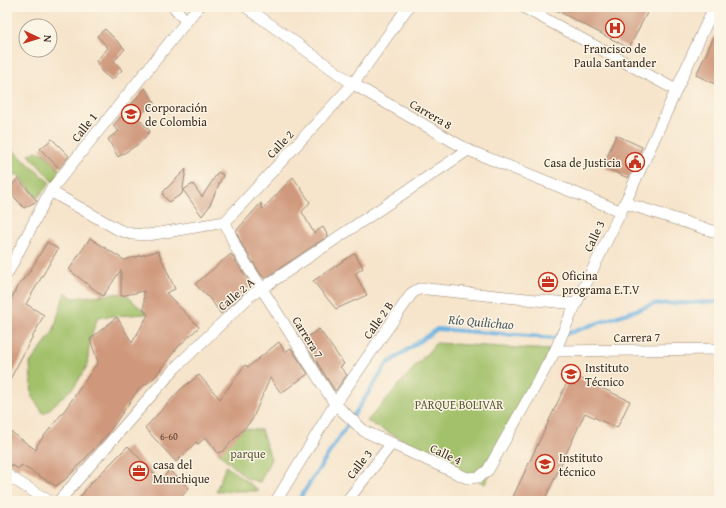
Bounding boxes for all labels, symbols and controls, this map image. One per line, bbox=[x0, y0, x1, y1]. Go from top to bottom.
hospital icon: Francisco de Paula Santander bbox=[604, 17, 626, 39]
north arrow bbox=[18, 18, 58, 58]
text: N bbox=[40, 34, 56, 44]
place label: Francisco de Paula Santander bbox=[574, 40, 656, 71]
street label: Carrera 8 bbox=[407, 95, 456, 133]
place label: Corporación de Colombia bbox=[145, 99, 208, 130]
school or university icon: Corporación de Colombia bbox=[120, 103, 142, 125]
street label: Calle 1 bbox=[67, 109, 101, 145]
street label: Calle 2 bbox=[263, 126, 298, 162]
public building icon: Casa de Justicia bbox=[624, 151, 646, 173]
place label: Casa de Justicia bbox=[544, 154, 621, 171]
street label: Calle 3 bbox=[579, 217, 609, 255]
place label: Oficina programa E.T.V bbox=[562, 267, 640, 298]
office icon: Oficina programa E.T.V bbox=[537, 271, 559, 293]
street label: Calle 2 A bbox=[214, 273, 258, 314]
street label: Calle 2 B bbox=[359, 298, 397, 342]
water label: Río Quilichao bbox=[447, 310, 515, 334]
street label: Carrera 7 bbox=[288, 313, 328, 361]
street label: Carrera 7 bbox=[614, 328, 661, 346]
place label: Instituto Técnico bbox=[585, 359, 629, 390]
school or university icon: Instituto Técnico bbox=[560, 363, 582, 385]
park label: PARQUE BOLIVAR bbox=[415, 396, 503, 413]
house number: 6-60 bbox=[160, 429, 178, 444]
street label: Calle 4 bbox=[427, 439, 465, 469]
park label: parque bbox=[230, 445, 266, 462]
street label: Calle 3 bbox=[342, 446, 376, 482]
place label: Instituto técnico bbox=[559, 449, 603, 480]
school or university icon: Instituto técnico bbox=[534, 453, 556, 475]
place label: casa del Munchique bbox=[153, 456, 210, 487]
office icon: casa del Munchique bbox=[128, 460, 150, 482]

